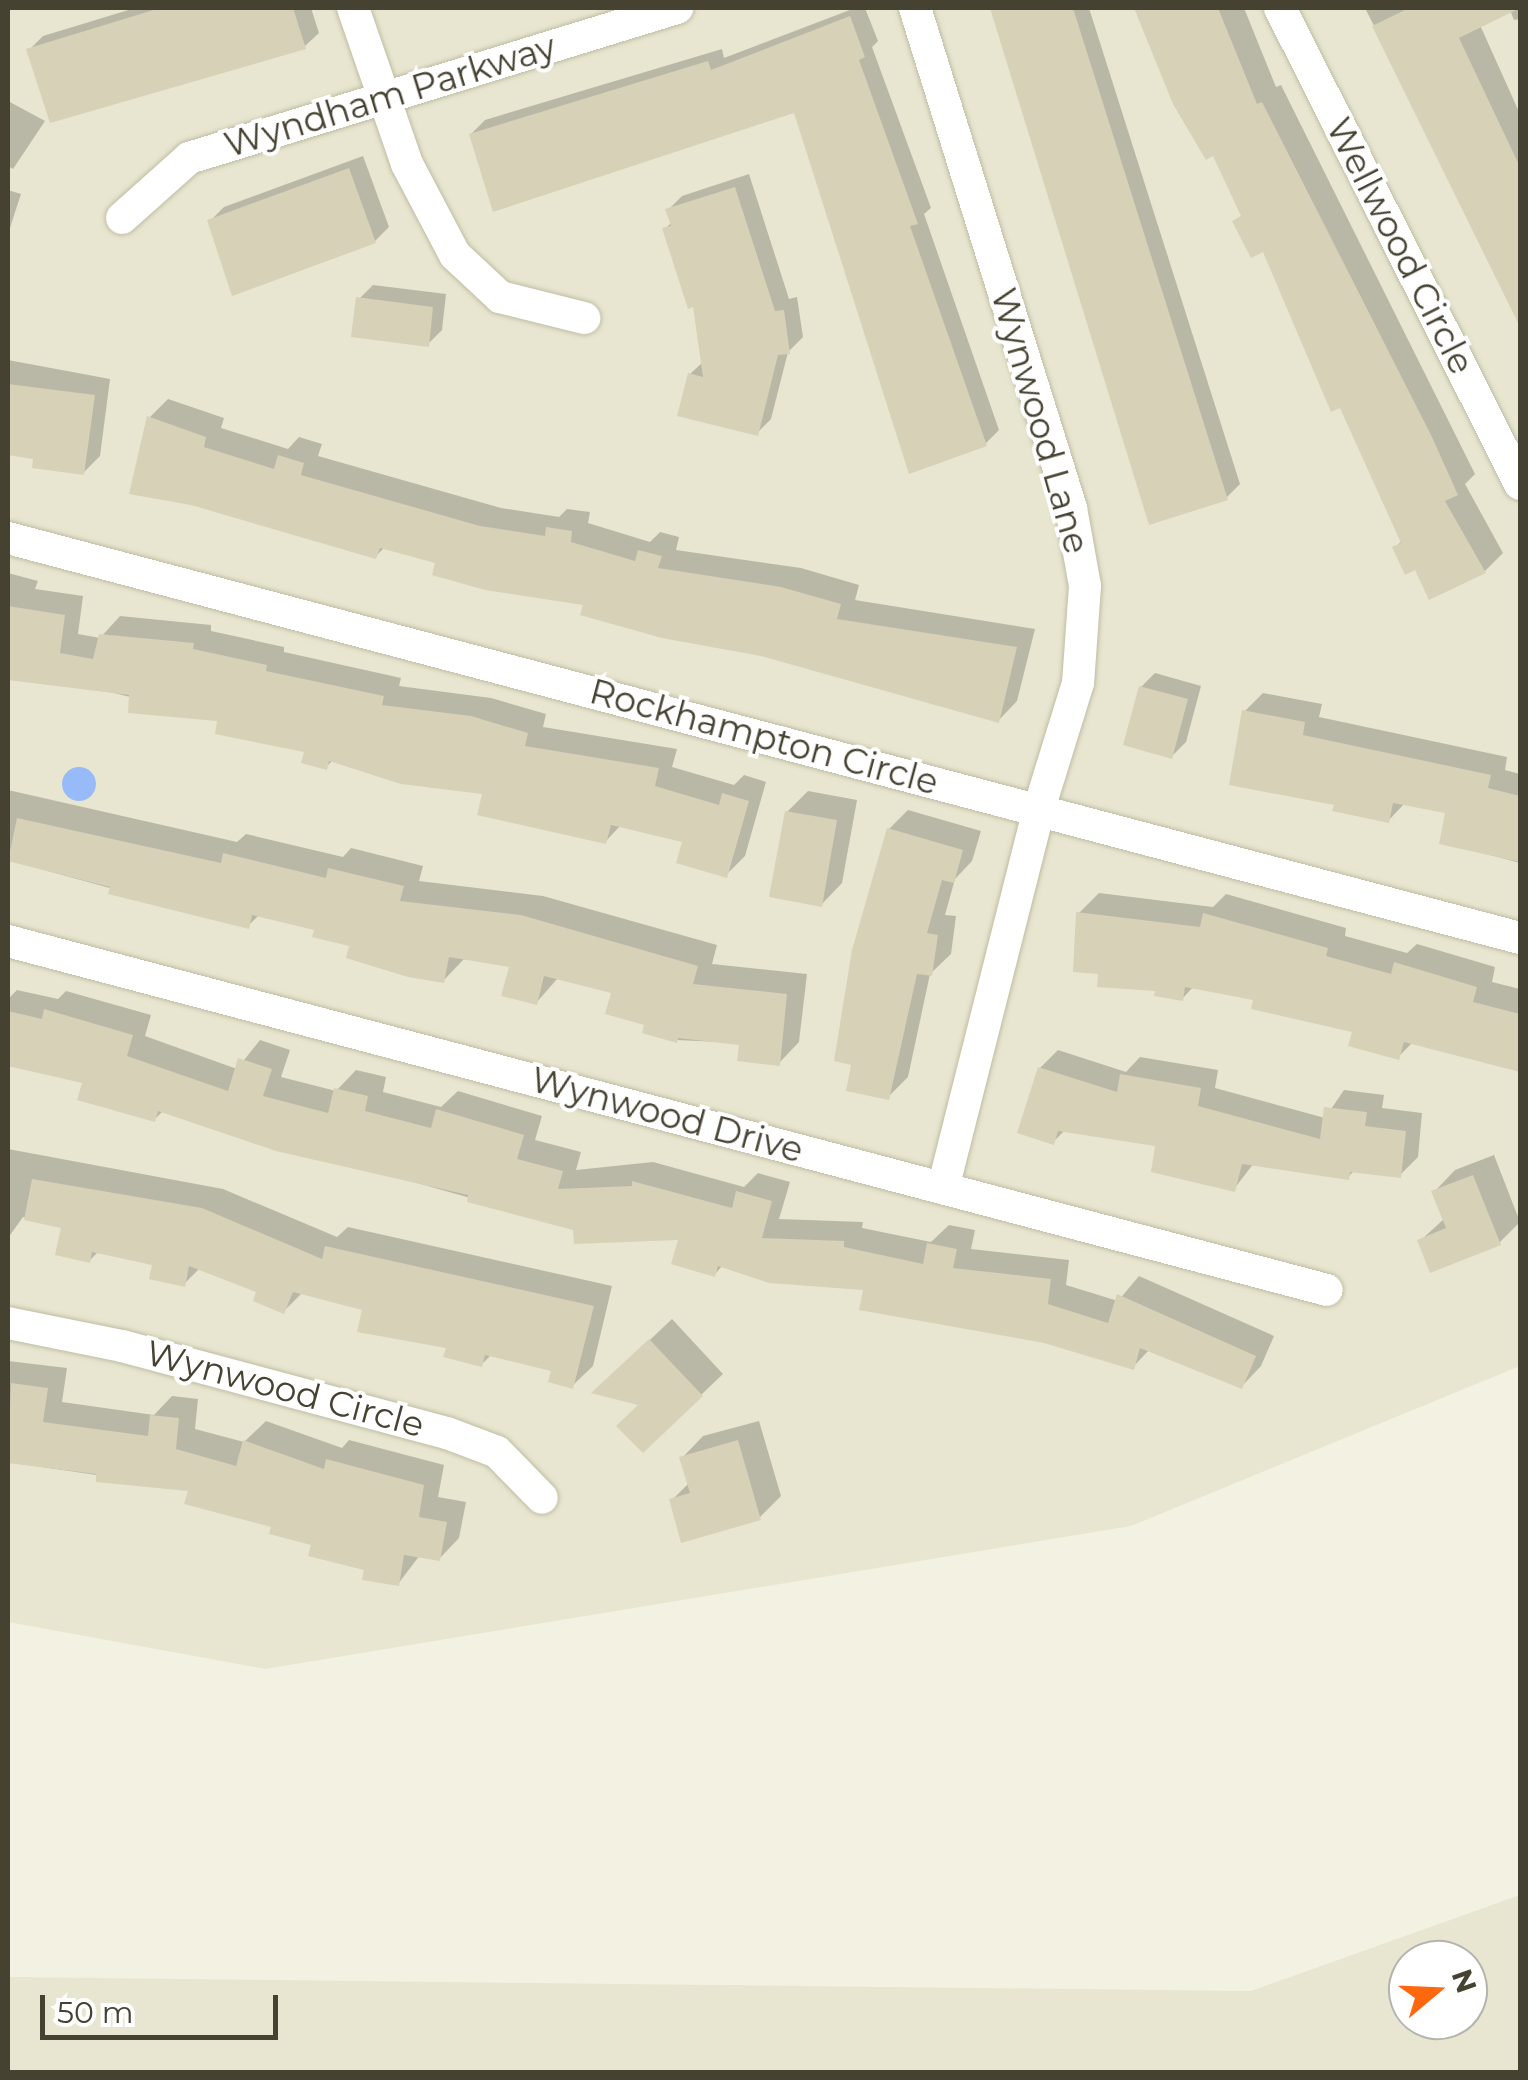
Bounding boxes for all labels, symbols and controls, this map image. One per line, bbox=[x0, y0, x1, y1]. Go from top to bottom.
street label: Wyndham Parkway bbox=[219, 26, 561, 166]
street label: Wellwood Circle bbox=[1317, 111, 1483, 381]
street label: Wynwood Lane bbox=[982, 283, 1098, 559]
street label: Rockhampton Circle bbox=[585, 670, 943, 804]
street label: Wynwood Drive bbox=[526, 1058, 808, 1172]
street label: Wynwood Circle bbox=[141, 1332, 429, 1446]
north arrow bbox=[1388, 1940, 1488, 2040]
text: N bbox=[1445, 1965, 1484, 1997]
scale bar bbox=[45, 1975, 282, 2037]
text: 50 m bbox=[57, 1994, 134, 2031]

